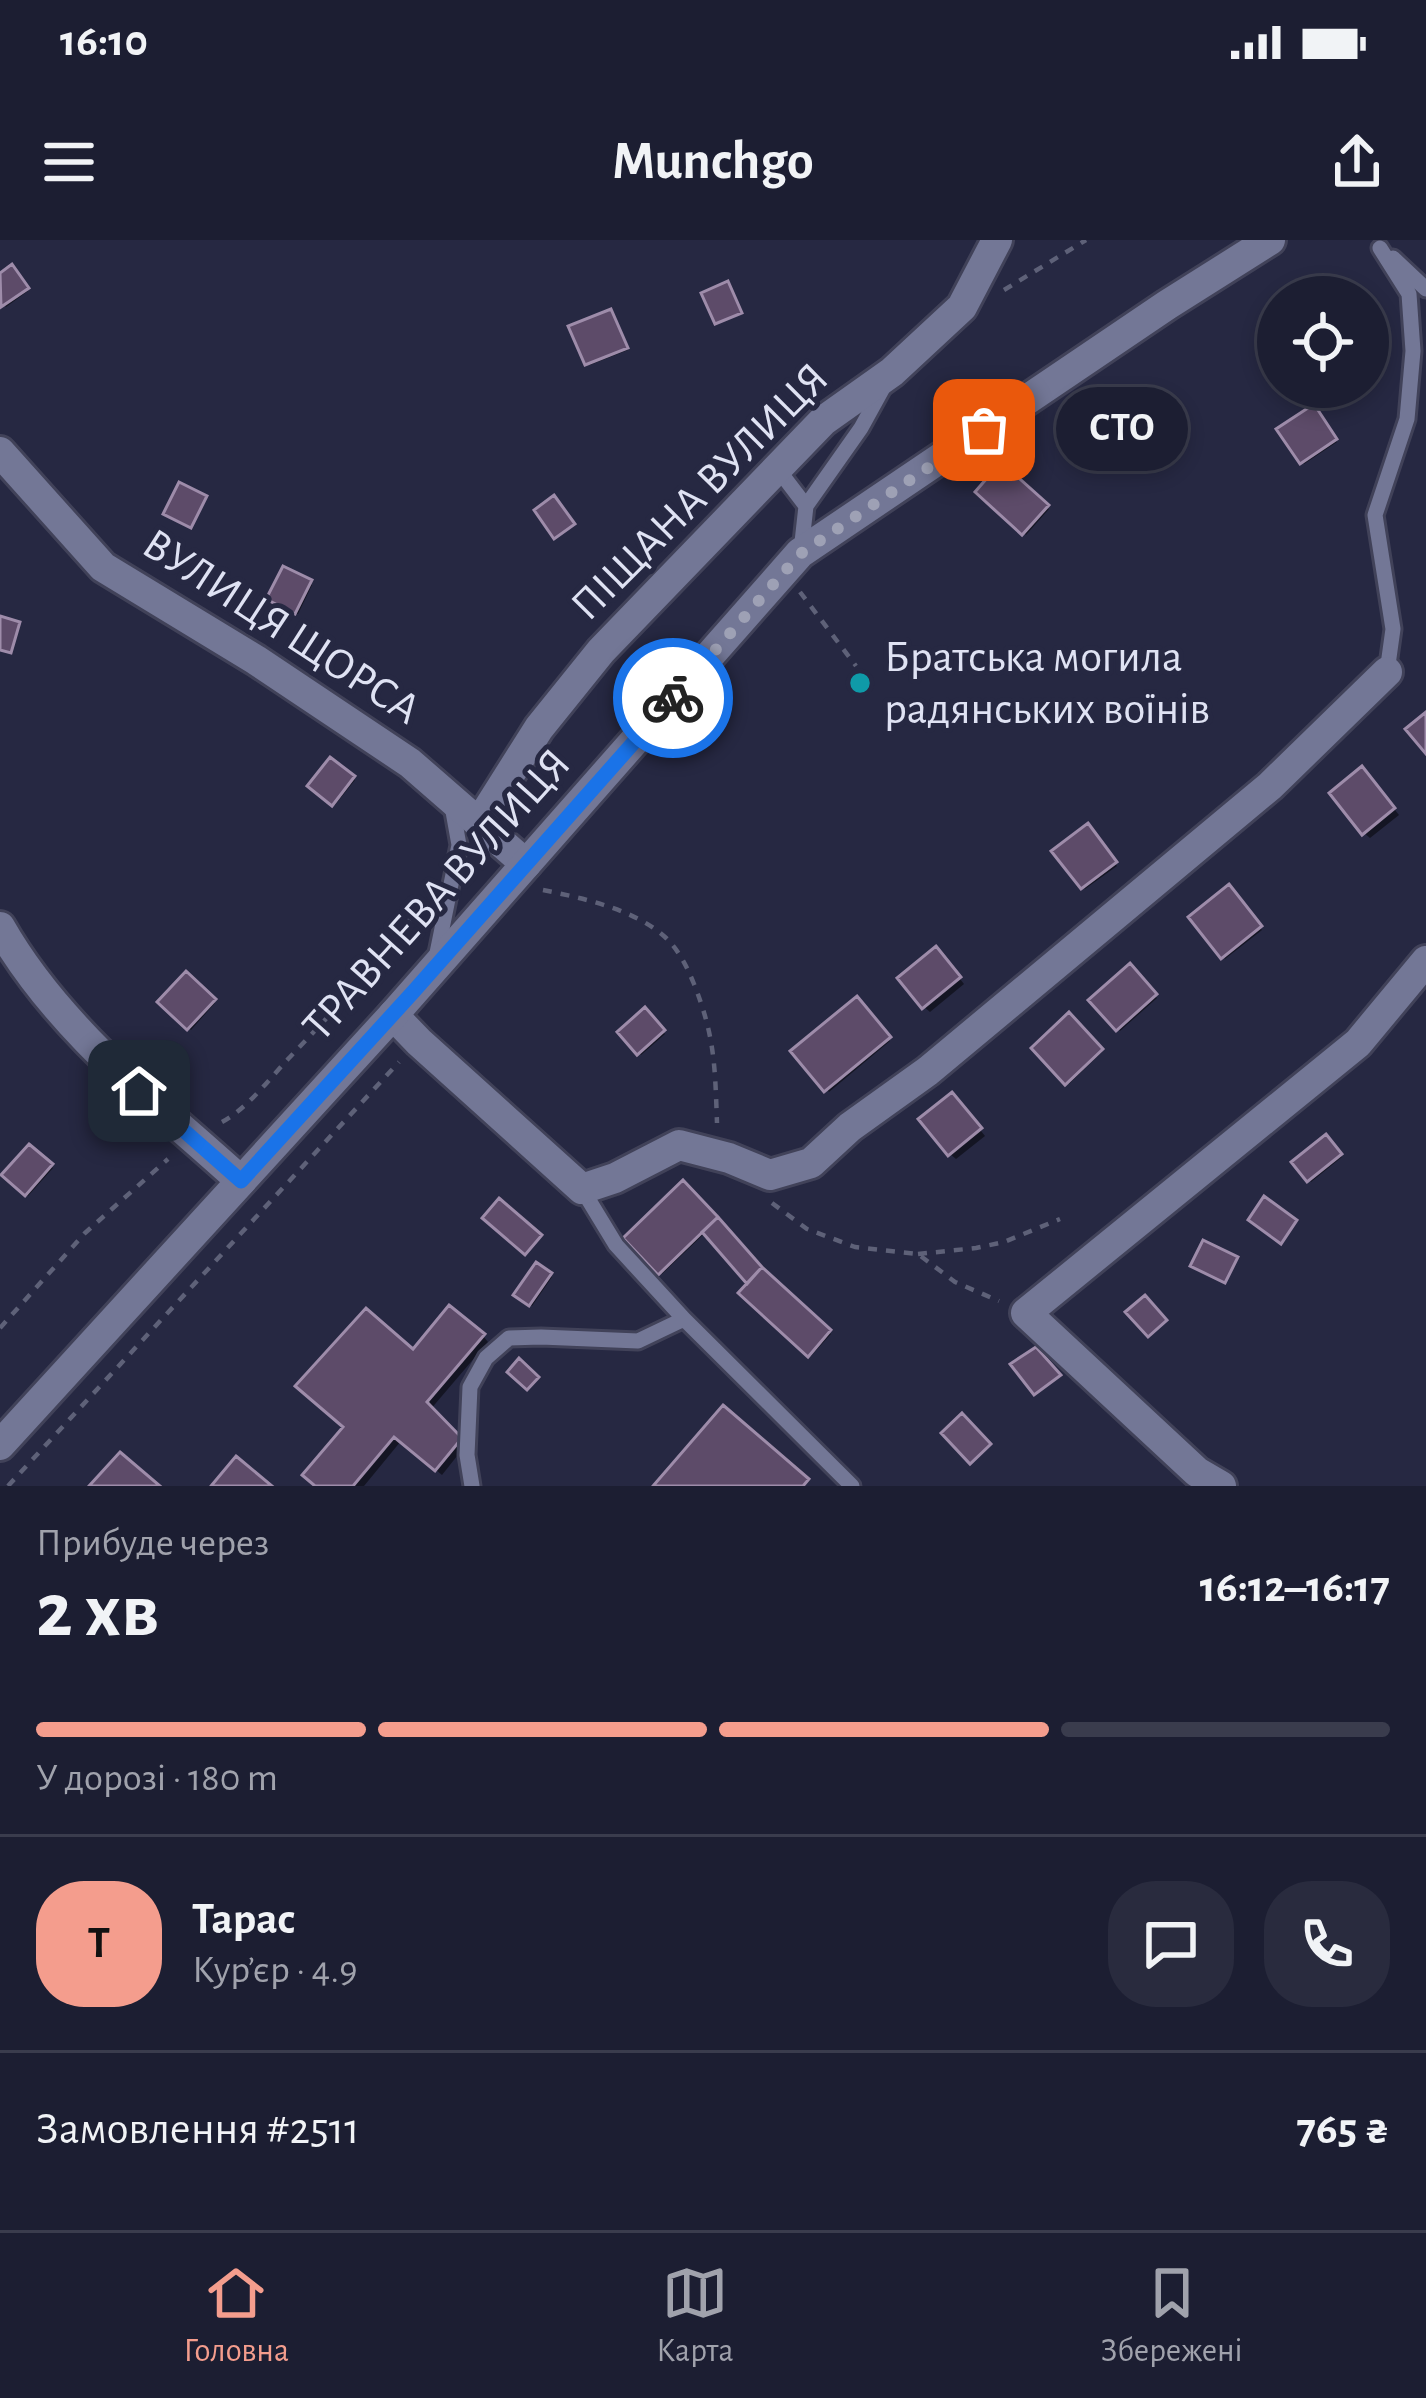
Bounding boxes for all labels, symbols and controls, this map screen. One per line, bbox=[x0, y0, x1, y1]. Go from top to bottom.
text: 16:10 bbox=[60, 19, 148, 64]
icon: menu bbox=[36, 129, 102, 195]
icon: share bbox=[1324, 129, 1390, 195]
text: Munchgo bbox=[612, 135, 814, 189]
map controls bbox=[1257, 276, 1389, 408]
button: locate bbox=[1257, 276, 1389, 408]
street label: ПІЩАНА ВУЛИЦЯ bbox=[563, 355, 837, 629]
pin bbox=[933, 379, 1035, 481]
callout: СТО bbox=[1056, 388, 1188, 472]
icon: bag bbox=[951, 397, 1017, 463]
text: СТО bbox=[1089, 409, 1155, 448]
street label: ВУЛИЦЯ ЩОРСА bbox=[135, 521, 427, 733]
place label: Братська могила радянських воїнів bbox=[884, 635, 1210, 732]
courier bbox=[613, 638, 733, 758]
icon: bike bbox=[640, 665, 706, 731]
marker: Братська могила радянських воїнів bbox=[847, 670, 873, 696]
street label: ТРАВНЕВА ВУЛИЦЯ bbox=[295, 741, 579, 1049]
pin bbox=[88, 1040, 190, 1142]
icon: home bbox=[106, 1058, 172, 1124]
text: Прибуде через bbox=[36, 1524, 269, 1563]
text: 16:12–16:17 bbox=[1200, 1565, 1390, 1610]
text: 2 хв bbox=[36, 1573, 159, 1651]
text: У дорозі · 180 m bbox=[36, 1759, 278, 1798]
button: chat bbox=[1108, 1881, 1234, 2007]
button: phone bbox=[1264, 1881, 1390, 2007]
text: Тарас bbox=[192, 1897, 296, 1942]
text: Т bbox=[88, 1921, 110, 1966]
text: Кур’єр · 4.9 bbox=[192, 1951, 358, 1990]
text: Замовлення #2511 bbox=[36, 2107, 360, 2152]
text: 765 ₴ bbox=[1297, 2107, 1390, 2152]
tab: Головна bbox=[184, 2260, 289, 2372]
tab: Карта bbox=[656, 2260, 734, 2372]
tab: Збережені bbox=[1101, 2260, 1242, 2372]

